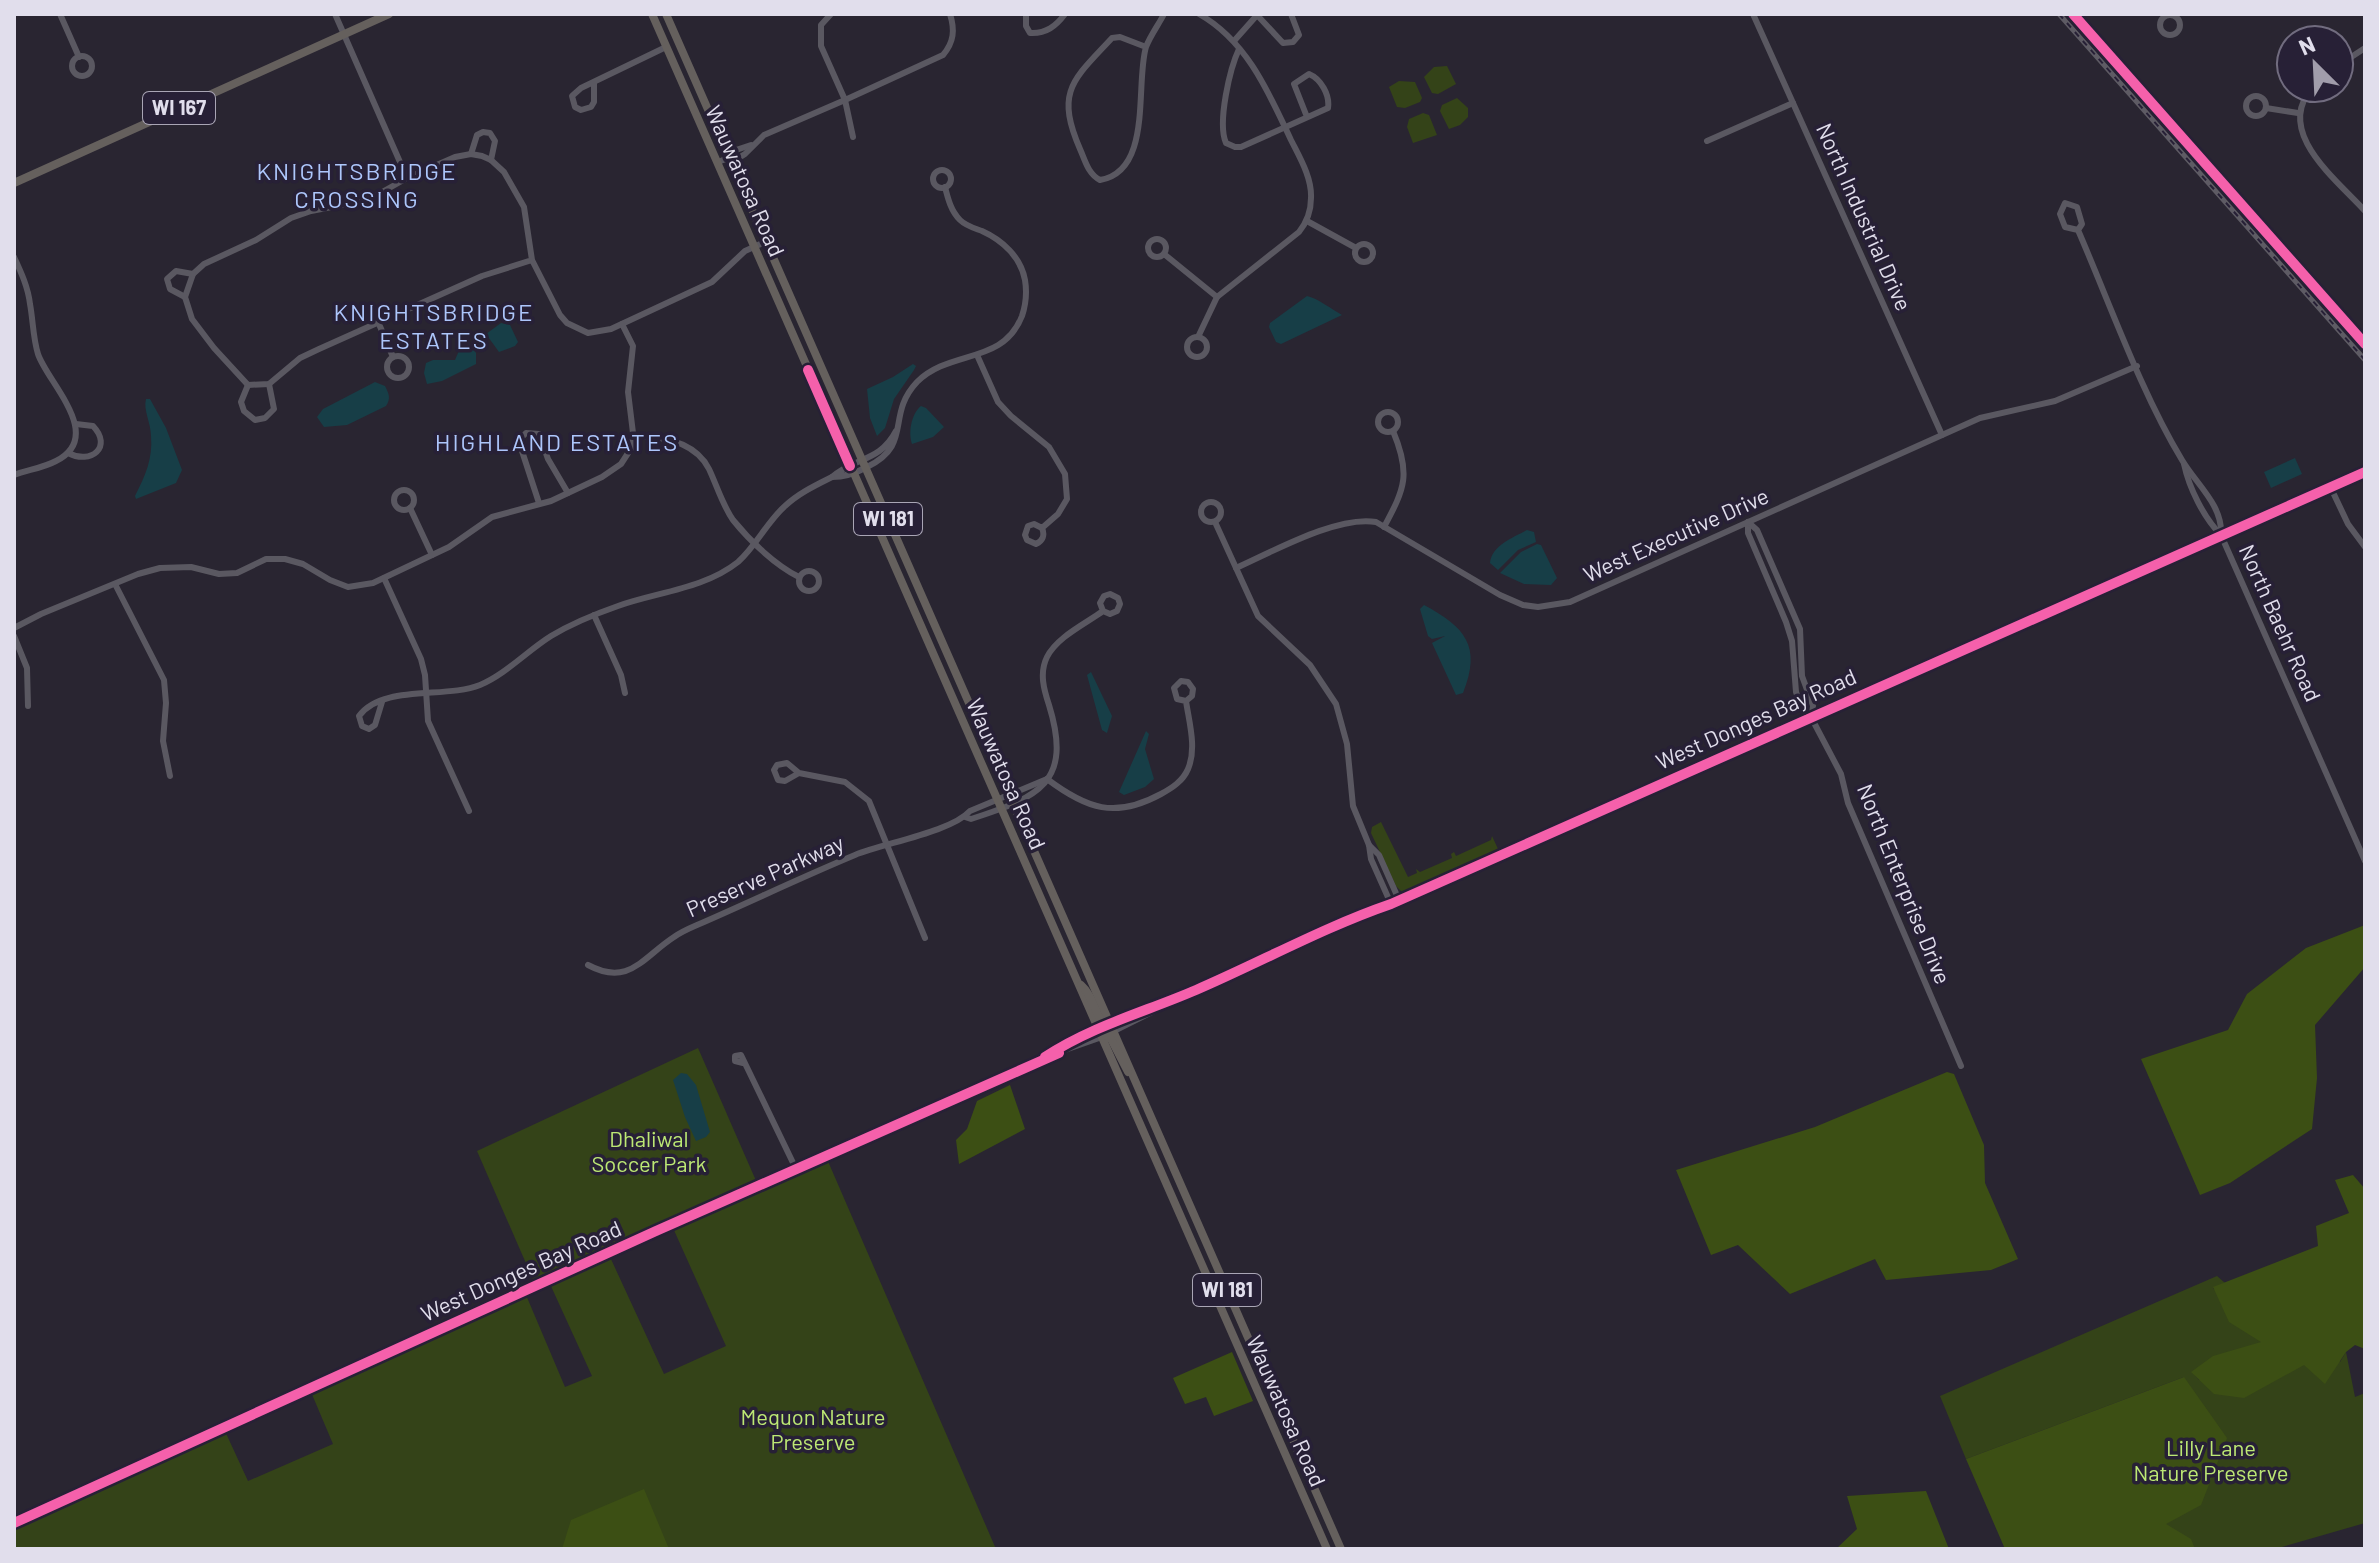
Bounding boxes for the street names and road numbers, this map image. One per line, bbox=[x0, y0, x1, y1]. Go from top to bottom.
road number: WI 167 bbox=[143, 92, 215, 124]
street label: Wauwatosa Road bbox=[701, 101, 791, 260]
street label: North Industrial Drive bbox=[1812, 119, 1918, 314]
street label: West Executive Drive bbox=[1579, 482, 1772, 587]
road number: WI 181 bbox=[854, 503, 922, 535]
street label: North Baehr Road bbox=[2235, 540, 2327, 705]
street label: West Donges Bay Road bbox=[1651, 662, 1860, 774]
street label: Wauwatosa Road bbox=[962, 694, 1052, 853]
street label: North Enterprise Drive bbox=[1853, 780, 1957, 987]
street label: Preserve Parkway bbox=[682, 829, 847, 921]
street label: West Donges Bay Road bbox=[416, 1214, 625, 1326]
road number: WI 181 bbox=[1193, 1274, 1261, 1306]
street label: Wauwatosa Road bbox=[1242, 1331, 1332, 1490]

